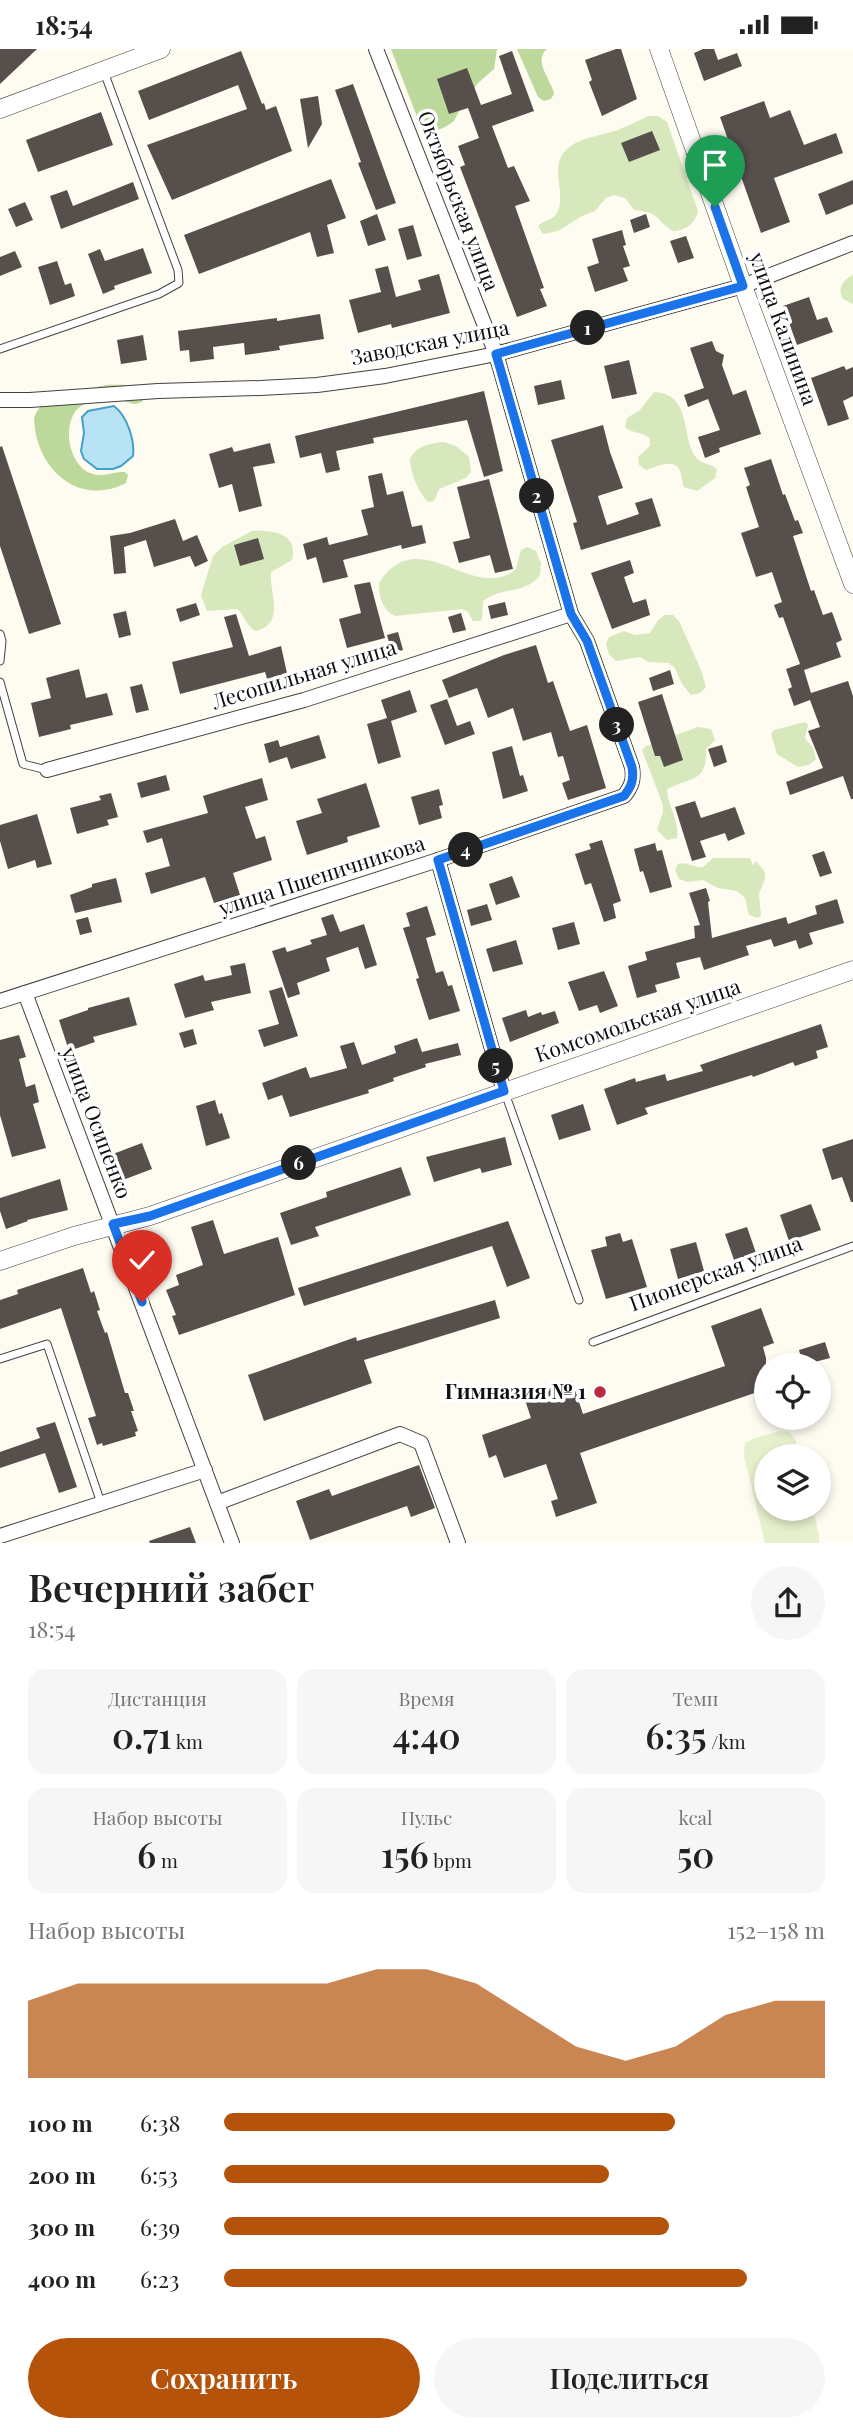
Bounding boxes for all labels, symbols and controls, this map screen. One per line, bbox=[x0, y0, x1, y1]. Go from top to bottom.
text: 18:54 bbox=[35, 7, 93, 42]
street label: Октябрьская улица bbox=[413, 106, 507, 295]
pin bbox=[685, 135, 745, 207]
icon: arrive bbox=[696, 146, 734, 184]
street label: улица Калинина bbox=[744, 247, 826, 409]
pin: 1 bbox=[570, 311, 606, 345]
street label: Заводская улица bbox=[348, 312, 512, 370]
text: 1 bbox=[584, 314, 591, 340]
pin: 2 bbox=[520, 479, 554, 513]
text: 2 bbox=[532, 482, 541, 508]
street label: Лесопильная улица bbox=[207, 632, 400, 715]
pin: 3 bbox=[600, 707, 634, 743]
text: 3 bbox=[612, 711, 621, 737]
street label: улица Пшеничникова bbox=[214, 827, 429, 921]
pin: 4 bbox=[448, 833, 484, 867]
text: 4 bbox=[460, 836, 471, 862]
street label: Комсомольская улица bbox=[531, 971, 744, 1067]
street label: улица Осипенко bbox=[56, 1041, 140, 1202]
pin: 5 bbox=[478, 1049, 514, 1083]
text: 5 bbox=[491, 1052, 500, 1078]
pin: 6 bbox=[282, 1145, 316, 1181]
text: 6 bbox=[293, 1149, 304, 1175]
street label: Пионерская улица bbox=[625, 1228, 806, 1316]
pin bbox=[112, 1230, 172, 1302]
icon: check bbox=[123, 1241, 161, 1279]
map controls bbox=[754, 1353, 831, 1521]
button: locate bbox=[754, 1353, 831, 1430]
place label: Гимназия № 1 bbox=[445, 1376, 586, 1404]
marker: Гимназия № 1 bbox=[592, 1384, 608, 1400]
button: layers bbox=[754, 1444, 831, 1521]
text: Вечерний забег bbox=[28, 1561, 315, 1612]
button: share bbox=[751, 1566, 825, 1640]
text: 18:54 bbox=[28, 1613, 76, 1644]
text: Дистанция bbox=[108, 1685, 207, 1711]
text: Время bbox=[398, 1685, 455, 1711]
text: Темп bbox=[673, 1685, 718, 1711]
text: 0.71 bbox=[112, 1711, 171, 1758]
text: 4:40 bbox=[392, 1711, 461, 1758]
text: 6:35 bbox=[645, 1711, 707, 1758]
text: km bbox=[171, 1728, 203, 1754]
text: /km bbox=[707, 1728, 746, 1754]
text: Набор высоты bbox=[93, 1804, 222, 1830]
text: Пульс bbox=[401, 1804, 452, 1830]
text: kcal bbox=[678, 1804, 713, 1830]
text: 6 bbox=[137, 1830, 156, 1877]
text: 156 bbox=[381, 1830, 429, 1877]
text: 50 bbox=[677, 1830, 714, 1877]
text: m bbox=[156, 1847, 178, 1873]
text: bpm bbox=[429, 1847, 472, 1873]
text: Набор высоты bbox=[28, 1914, 185, 1945]
text: 152–158 m bbox=[727, 1914, 825, 1945]
text: 100 m bbox=[28, 2107, 93, 2138]
text: 6:38 bbox=[140, 2107, 180, 2138]
text: 200 m bbox=[28, 2159, 96, 2190]
text: 6:53 bbox=[140, 2159, 178, 2190]
text: 300 m bbox=[28, 2211, 95, 2242]
text: 6:39 bbox=[140, 2211, 180, 2242]
text: 400 m bbox=[28, 2263, 96, 2294]
text: 6:23 bbox=[140, 2263, 179, 2294]
button: Сохранить bbox=[28, 2338, 420, 2418]
button: Поделиться bbox=[434, 2338, 825, 2418]

